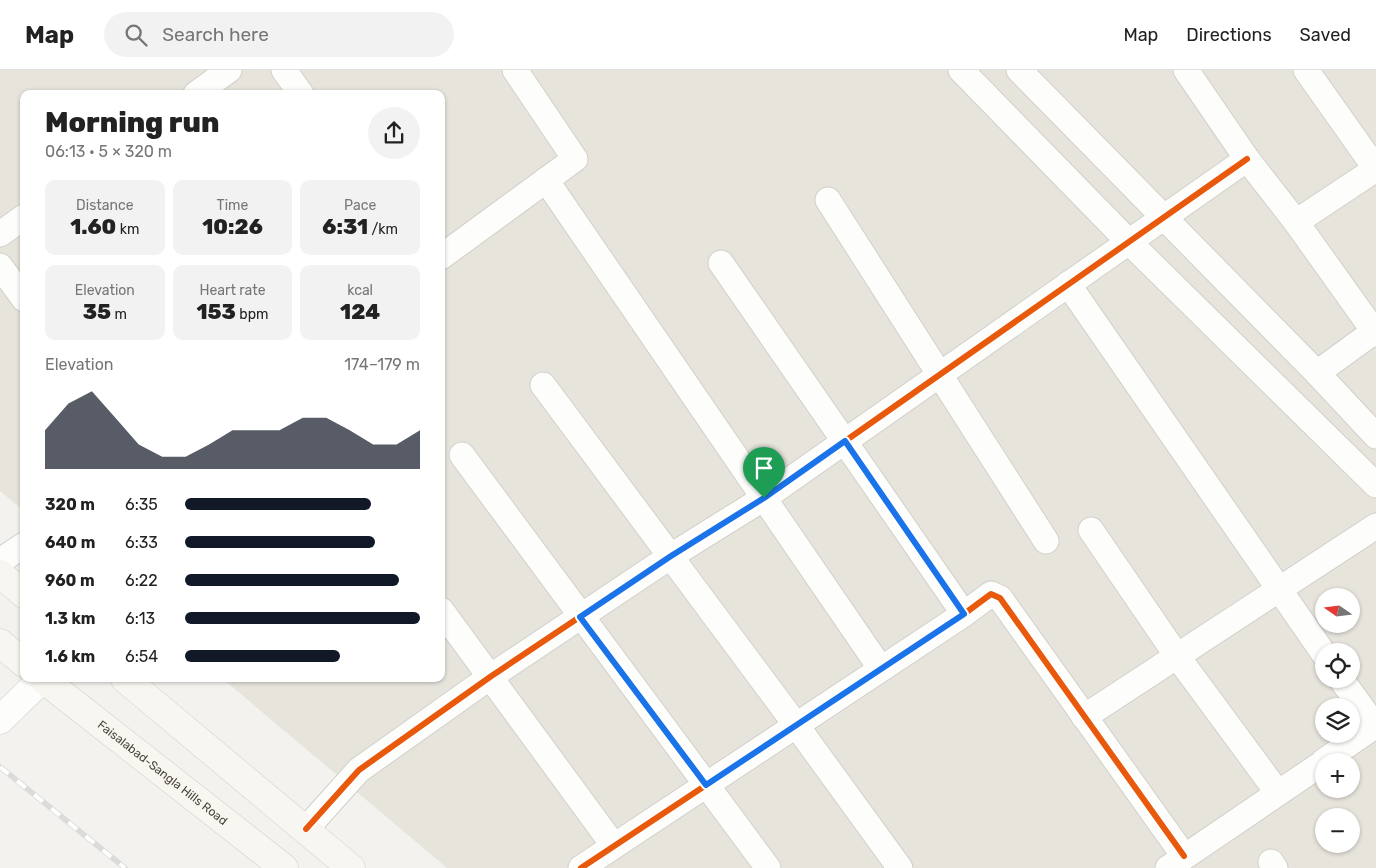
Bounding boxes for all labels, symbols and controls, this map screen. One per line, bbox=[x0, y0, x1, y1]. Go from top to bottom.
search box bbox=[104, 12, 454, 57]
text: Map bbox=[25, 21, 74, 49]
icon: search bbox=[122, 21, 150, 49]
text: Search here bbox=[162, 23, 269, 46]
text: Map bbox=[1123, 24, 1158, 46]
text: Directions bbox=[1186, 24, 1272, 46]
text: Saved bbox=[1300, 24, 1351, 46]
text: Morning run bbox=[45, 106, 219, 139]
button: share bbox=[368, 107, 420, 159]
text: 06:13 · 5 × 320 m bbox=[45, 142, 172, 161]
text: Distance bbox=[76, 197, 134, 214]
text: Time bbox=[217, 197, 248, 214]
text: Pace bbox=[344, 197, 376, 214]
text: 1.60 bbox=[70, 214, 116, 239]
text: 10:26 bbox=[202, 214, 263, 239]
text: 6:31 bbox=[322, 214, 368, 239]
text: km bbox=[116, 221, 139, 238]
text: /km bbox=[368, 221, 398, 238]
text: Elevation bbox=[75, 282, 135, 299]
text: Heart rate bbox=[200, 282, 265, 299]
text: kcal bbox=[347, 282, 373, 299]
text: 35 bbox=[83, 299, 111, 324]
text: 153 bbox=[196, 299, 236, 324]
text: 124 bbox=[340, 299, 380, 324]
text: m bbox=[111, 306, 127, 323]
text: bpm bbox=[236, 306, 269, 323]
text: Elevation bbox=[45, 355, 114, 374]
text: 174–179 m bbox=[344, 355, 420, 374]
pin bbox=[743, 447, 785, 498]
icon: arrive bbox=[750, 454, 778, 482]
text: 320 m bbox=[45, 495, 95, 514]
text: 6:35 bbox=[125, 495, 158, 514]
text: 640 m bbox=[45, 533, 95, 552]
text: 6:33 bbox=[125, 533, 158, 552]
text: 960 m bbox=[45, 571, 95, 590]
text: 6:22 bbox=[125, 571, 158, 590]
north arrow bbox=[1315, 588, 1360, 632]
map controls bbox=[1315, 588, 1360, 853]
text: 1.3 km bbox=[45, 609, 95, 628]
text: 6:13 bbox=[125, 609, 155, 628]
button: locate bbox=[1315, 643, 1360, 688]
text: 1.6 km bbox=[45, 647, 95, 666]
text: 6:54 bbox=[125, 647, 158, 666]
button: layers bbox=[1315, 698, 1360, 743]
street label: Faisalabad-Sangla Hills Road bbox=[95, 718, 230, 828]
button: + bbox=[1315, 753, 1360, 798]
button: − bbox=[1315, 808, 1360, 853]

